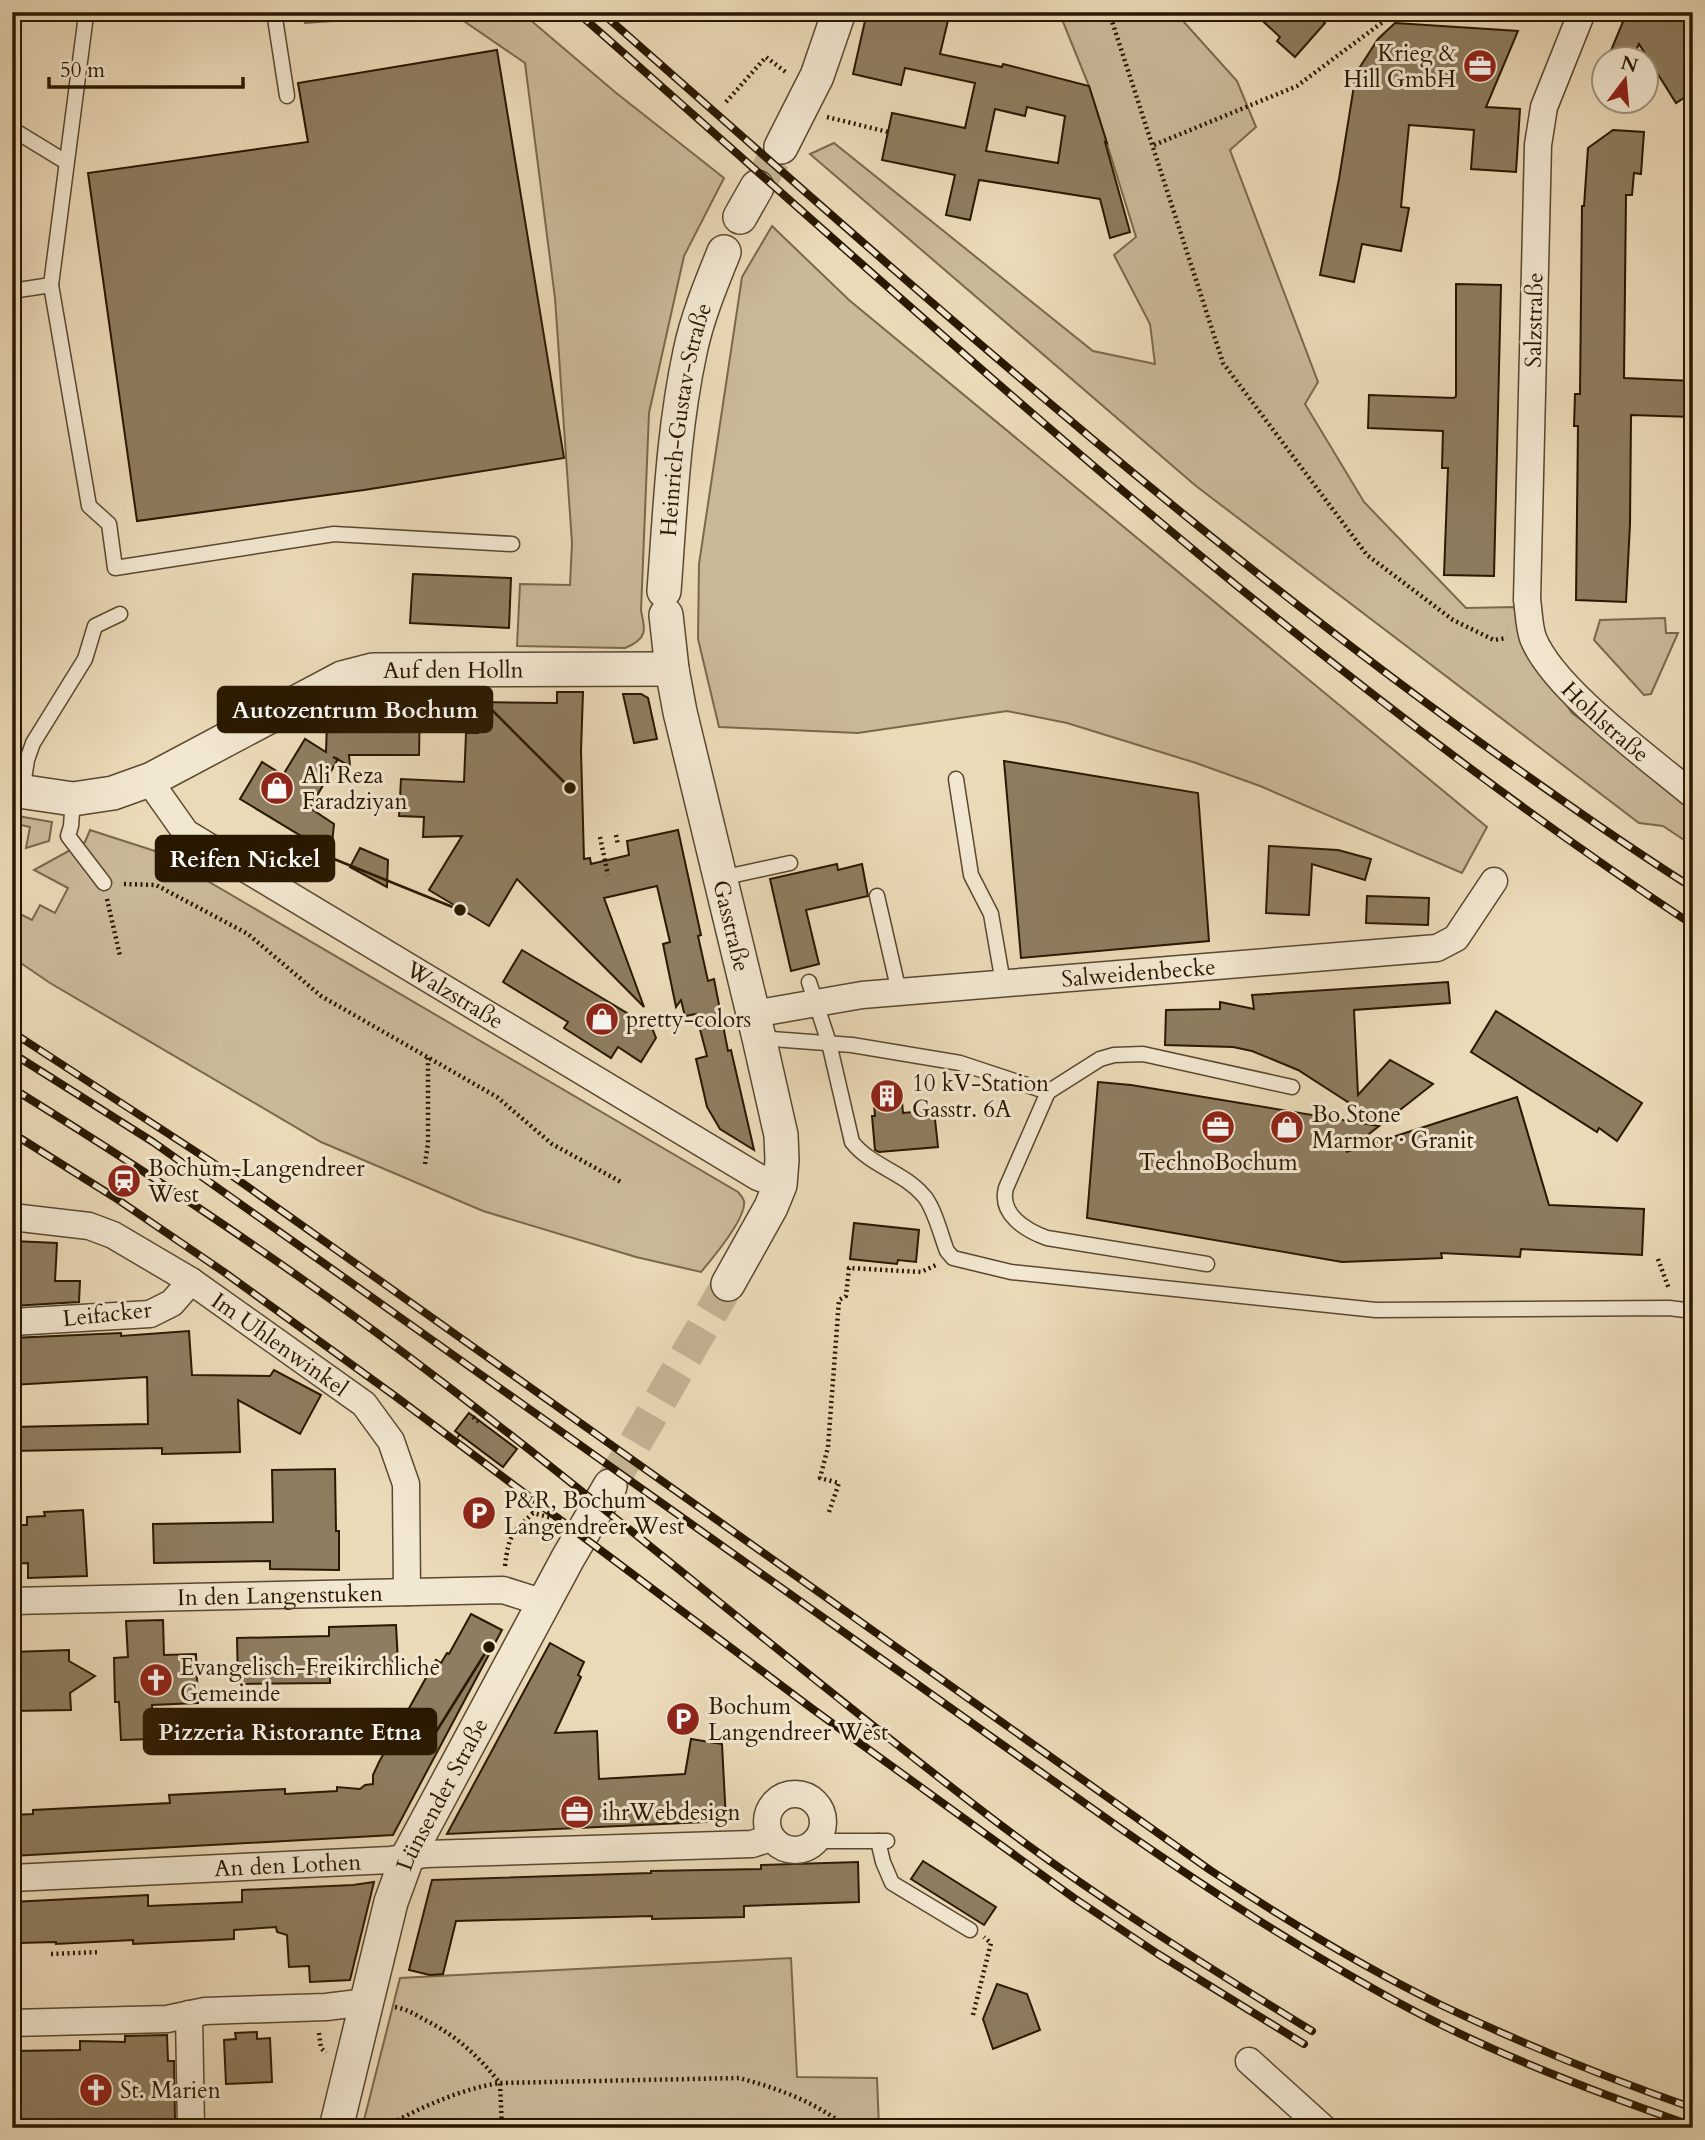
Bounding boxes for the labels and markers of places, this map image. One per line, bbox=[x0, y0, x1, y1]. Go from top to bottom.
place label: Krieg & Hill GmbH bbox=[1343, 38, 1456, 95]
office icon: Krieg & Hill GmbH bbox=[1461, 47, 1499, 85]
callout: Autozentrum Bochum bbox=[218, 687, 492, 732]
place label: Ali Reza Faradziyan bbox=[302, 760, 408, 817]
shop icon: Ali Reza Faradziyan bbox=[258, 769, 296, 807]
callout: Reifen Nickel bbox=[156, 836, 334, 881]
shop icon: pretty-colors bbox=[583, 1000, 621, 1038]
place label: pretty-colors bbox=[626, 1004, 751, 1035]
place label: 10 kV-Station Gasstr. 6A bbox=[912, 1068, 1049, 1125]
building icon: 10 kV-Station Gasstr. 6A bbox=[868, 1077, 906, 1115]
place label: Bo Stone Marmor · Granit bbox=[1312, 1099, 1474, 1156]
office icon: TechnoBochum bbox=[1199, 1108, 1237, 1146]
shop icon: Bo Stone Marmor · Granit bbox=[1268, 1108, 1306, 1146]
place label: TechnoBochum bbox=[1138, 1147, 1298, 1178]
place label: Bochum-Langendreer West bbox=[147, 1153, 365, 1210]
station icon: Bochum-Langendreer West bbox=[105, 1162, 143, 1200]
place label: P&R, Bochum Langendreer West bbox=[504, 1485, 684, 1542]
parking icon: P&R, Bochum Langendreer West bbox=[460, 1494, 498, 1532]
place label: Evangelisch-Freikirchliche Gemeinde bbox=[180, 1652, 440, 1709]
church icon: Evangelisch-Freikirchliche Gemeinde bbox=[137, 1661, 175, 1699]
place label: Bochum Langendreer West bbox=[708, 1691, 888, 1748]
parking icon: Bochum Langendreer West bbox=[664, 1700, 702, 1738]
callout: Pizzeria Ristorante Etna bbox=[144, 1709, 436, 1754]
office icon: ihrWebdesign bbox=[558, 1793, 596, 1831]
place label: ihrWebdesign bbox=[602, 1797, 740, 1828]
church icon: St. Marien bbox=[77, 2071, 115, 2109]
place label: St. Marien bbox=[120, 2075, 221, 2106]

